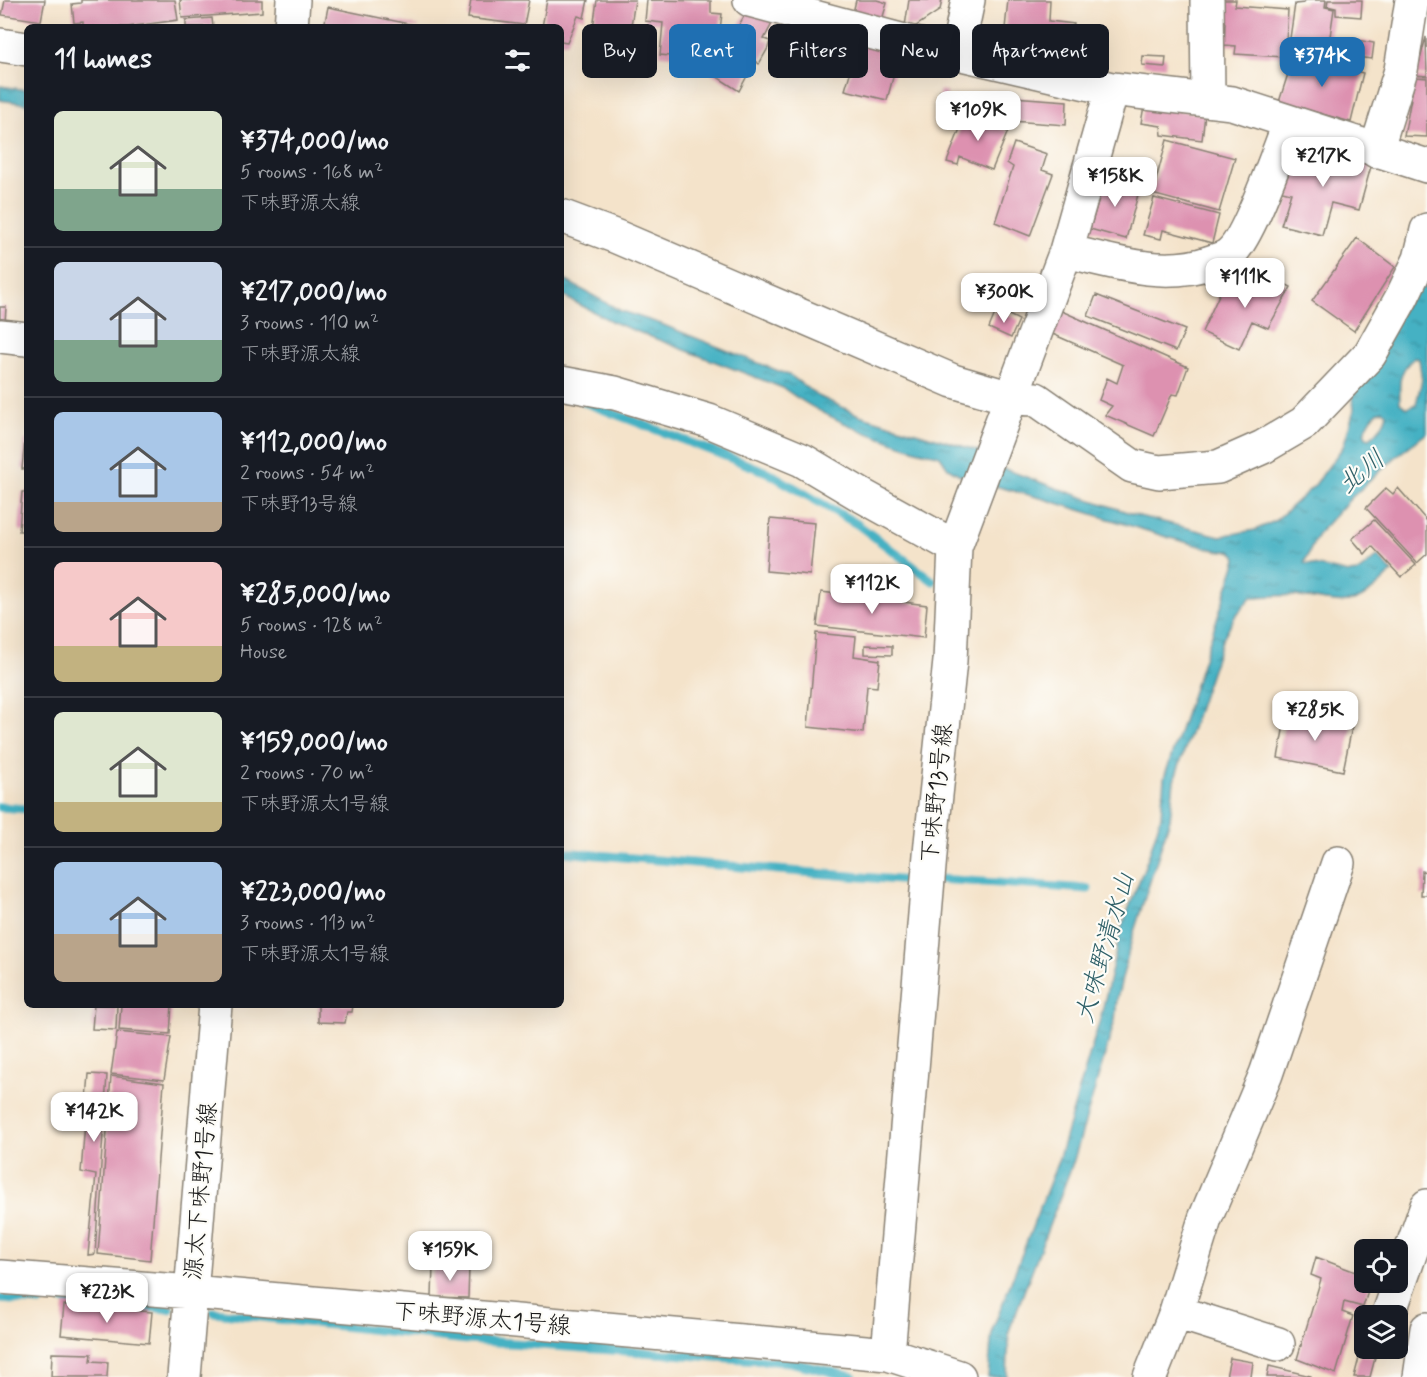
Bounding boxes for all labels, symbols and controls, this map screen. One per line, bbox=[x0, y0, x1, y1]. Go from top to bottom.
chip: Buy bbox=[582, 24, 657, 78]
chip: Rent bbox=[669, 24, 756, 78]
chip: Filters bbox=[768, 24, 868, 78]
chip: New bbox=[880, 24, 960, 78]
chip: Apartment bbox=[972, 24, 1109, 78]
pin: ¥374K bbox=[1280, 37, 1364, 88]
text: 11 homes bbox=[54, 43, 152, 77]
text: ¥374K bbox=[1294, 43, 1350, 70]
icon: filters bbox=[501, 44, 534, 77]
pin: ¥109K bbox=[936, 91, 1020, 142]
text: ¥109K bbox=[950, 97, 1006, 124]
text: ¥374,000/mo bbox=[240, 125, 389, 159]
icon: home bbox=[102, 135, 174, 207]
pin: ¥217K bbox=[1281, 137, 1365, 188]
text: ¥217K bbox=[1295, 143, 1351, 170]
pin: ¥158K bbox=[1073, 157, 1157, 208]
text: 5 rooms · 168 m² bbox=[240, 159, 383, 186]
text: ¥158K bbox=[1087, 163, 1143, 190]
text: 下味野源太線 bbox=[240, 190, 360, 217]
pin: ¥111K bbox=[1203, 258, 1287, 309]
text: ¥111K bbox=[1220, 264, 1270, 291]
pin: ¥300K bbox=[962, 273, 1046, 324]
text: ¥217,000/mo bbox=[240, 276, 387, 310]
text: ¥300K bbox=[975, 279, 1033, 306]
icon: home bbox=[102, 286, 174, 358]
text: 3 rooms · 110 m² bbox=[240, 310, 379, 337]
text: 下味野源太線 bbox=[240, 341, 360, 368]
text: ¥112,000/mo bbox=[240, 426, 387, 460]
icon: home bbox=[102, 436, 174, 508]
water label: 北川 bbox=[1331, 443, 1393, 502]
text: 2 rooms · 54 m² bbox=[240, 460, 374, 487]
text: 下味野13号線 bbox=[240, 491, 357, 518]
pin: ¥112K bbox=[830, 564, 914, 615]
text: ¥112K bbox=[844, 570, 900, 597]
text: ¥285,000/mo bbox=[240, 578, 390, 612]
icon: home bbox=[102, 586, 174, 658]
text: 5 rooms · 128 m² bbox=[240, 612, 383, 639]
text: House bbox=[240, 639, 287, 666]
pin: ¥285K bbox=[1273, 691, 1357, 742]
text: ¥285K bbox=[1286, 697, 1344, 724]
street label: 下味野13号線 bbox=[915, 721, 960, 865]
text: ¥159,000/mo bbox=[240, 726, 388, 760]
icon: home bbox=[102, 736, 174, 808]
text: 2 rooms · 70 m² bbox=[240, 760, 374, 787]
text: 下味野源太1号線 bbox=[240, 791, 389, 818]
water label: 大味野清水山 bbox=[1068, 868, 1144, 1027]
text: ¥223,000/mo bbox=[240, 876, 386, 910]
icon: home bbox=[102, 886, 174, 958]
text: 3 rooms · 113 m² bbox=[240, 910, 375, 937]
text: 下味野源太1号線 bbox=[240, 941, 389, 968]
pin: ¥142K bbox=[52, 1092, 136, 1143]
text: ¥142K bbox=[65, 1098, 123, 1125]
street label: 源太下味野1号線 bbox=[178, 1101, 225, 1282]
pin: ¥159K bbox=[408, 1231, 492, 1282]
text: ¥159K bbox=[422, 1237, 478, 1264]
map controls bbox=[1354, 1239, 1408, 1359]
button: locate bbox=[1354, 1239, 1408, 1293]
pin: ¥223K bbox=[65, 1273, 149, 1324]
text: ¥223K bbox=[80, 1279, 134, 1306]
street label: 下味野源太1号線 bbox=[391, 1296, 572, 1343]
button: layers bbox=[1354, 1305, 1408, 1359]

